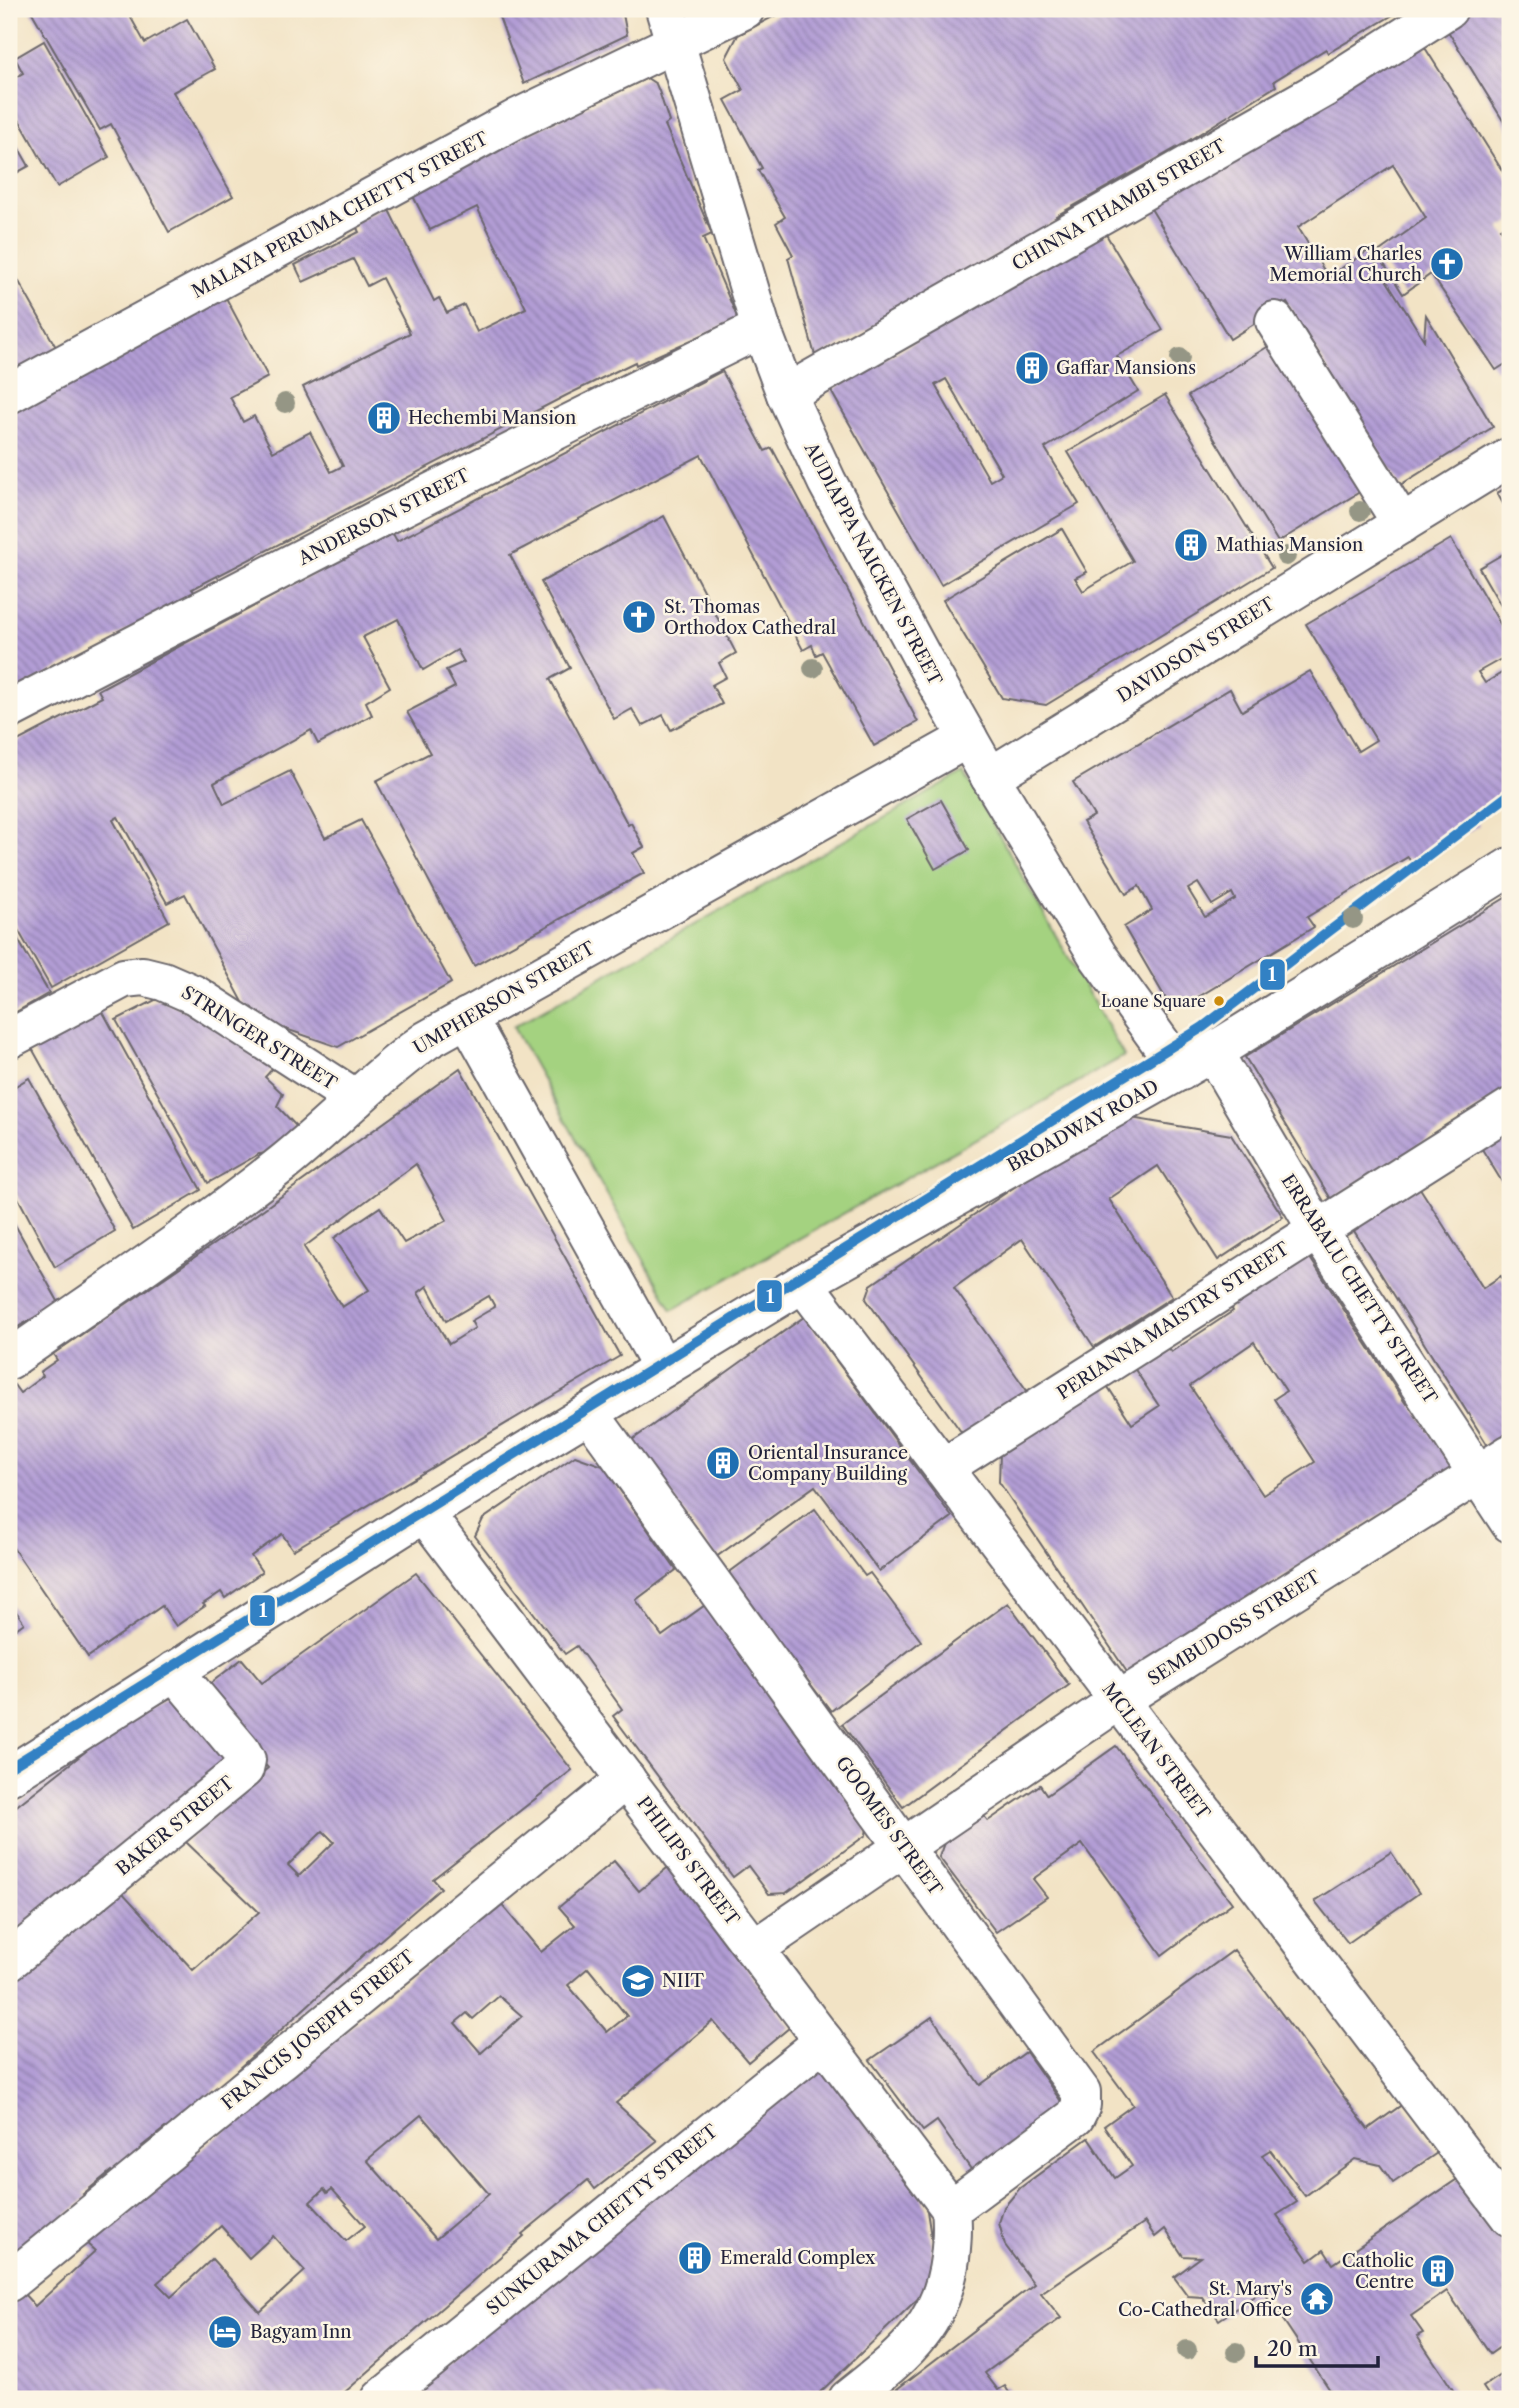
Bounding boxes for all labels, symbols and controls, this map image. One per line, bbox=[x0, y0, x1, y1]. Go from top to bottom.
street label: MALAYA PERUMA CHETTY STREET bbox=[188, 127, 492, 303]
street label: CHINNA THAMBI STREET bbox=[1008, 134, 1230, 275]
place label: William Charles Memorial Church bbox=[1269, 243, 1422, 286]
church icon: William Charles Memorial Church bbox=[1428, 245, 1466, 283]
building icon: Gaffar Mansions bbox=[1013, 349, 1051, 387]
place label: Gaffar Mansions bbox=[1056, 357, 1196, 379]
building icon: Hechembi Mansion bbox=[365, 399, 403, 437]
place label: Hechembi Mansion bbox=[408, 407, 576, 429]
street label: AUDIAPPA NAICKEN STREET bbox=[799, 438, 947, 689]
street label: ANDERSON STREET bbox=[294, 464, 474, 570]
building icon: Mathias Mansion bbox=[1172, 526, 1210, 564]
place label: Mathias Mansion bbox=[1216, 534, 1363, 556]
street label: DAVIDSON STREET bbox=[1113, 592, 1279, 707]
place label: St. Thomas Orthodox Cathedral bbox=[664, 596, 836, 639]
church icon: St. Thomas Orthodox Cathedral bbox=[620, 598, 658, 636]
street label: UMPHERSON STREET bbox=[409, 937, 599, 1059]
line badge: 1 bbox=[1259, 958, 1286, 991]
text: 1 bbox=[1268, 963, 1277, 986]
street label: STRINGER STREET bbox=[177, 981, 341, 1095]
place label: Loane Square bbox=[1101, 991, 1206, 1011]
marker: Loane Square bbox=[1212, 994, 1226, 1008]
street label: BROADWAY ROAD bbox=[1003, 1075, 1163, 1177]
street label: ERRABALU CHETTY STREET bbox=[1276, 1170, 1442, 1408]
street label: PERIANNA MAISTRY STREET bbox=[1053, 1237, 1294, 1404]
line badge: 1 bbox=[756, 1279, 783, 1313]
text: 1 bbox=[766, 1285, 775, 1308]
place label: Oriental Insurance Company Building bbox=[748, 1442, 908, 1485]
building icon: Oriental Insurance Company Building bbox=[704, 1444, 742, 1482]
street label: SEMBUDOSS STREET bbox=[1144, 1566, 1325, 1690]
line badge: 1 bbox=[249, 1594, 276, 1627]
text: 1 bbox=[259, 1599, 268, 1622]
street label: MCLEAN STREET bbox=[1098, 1679, 1215, 1824]
street label: GOOMES STREET bbox=[831, 1752, 947, 1900]
street label: BAKER STREET bbox=[112, 1772, 239, 1880]
street label: PHILIPS STREET bbox=[632, 1792, 744, 1930]
street label: FRANCIS JOSEPH STREET bbox=[217, 1945, 419, 2115]
school or university icon: NIIT bbox=[619, 1962, 657, 2000]
place label: NIIT bbox=[662, 1970, 704, 1992]
street label: SUNKURAMA CHETTY STREET bbox=[482, 2120, 722, 2320]
building icon: Emerald Complex bbox=[676, 2239, 714, 2277]
place label: Emerald Complex bbox=[720, 2247, 876, 2269]
place label: Catholic Centre bbox=[1342, 2250, 1414, 2293]
building icon: Catholic Centre bbox=[1419, 2252, 1457, 2290]
place label: St. Mary's Co-Cathedral Office bbox=[1118, 2278, 1292, 2321]
temple icon: St. Mary's Co-Cathedral Office bbox=[1298, 2280, 1336, 2318]
hotel icon: Bagyam Inn bbox=[206, 2313, 244, 2351]
place label: Bagyam Inn bbox=[250, 2321, 352, 2343]
scale bar bbox=[1256, 2324, 1379, 2368]
text: 20 m bbox=[1267, 2336, 1318, 2361]

